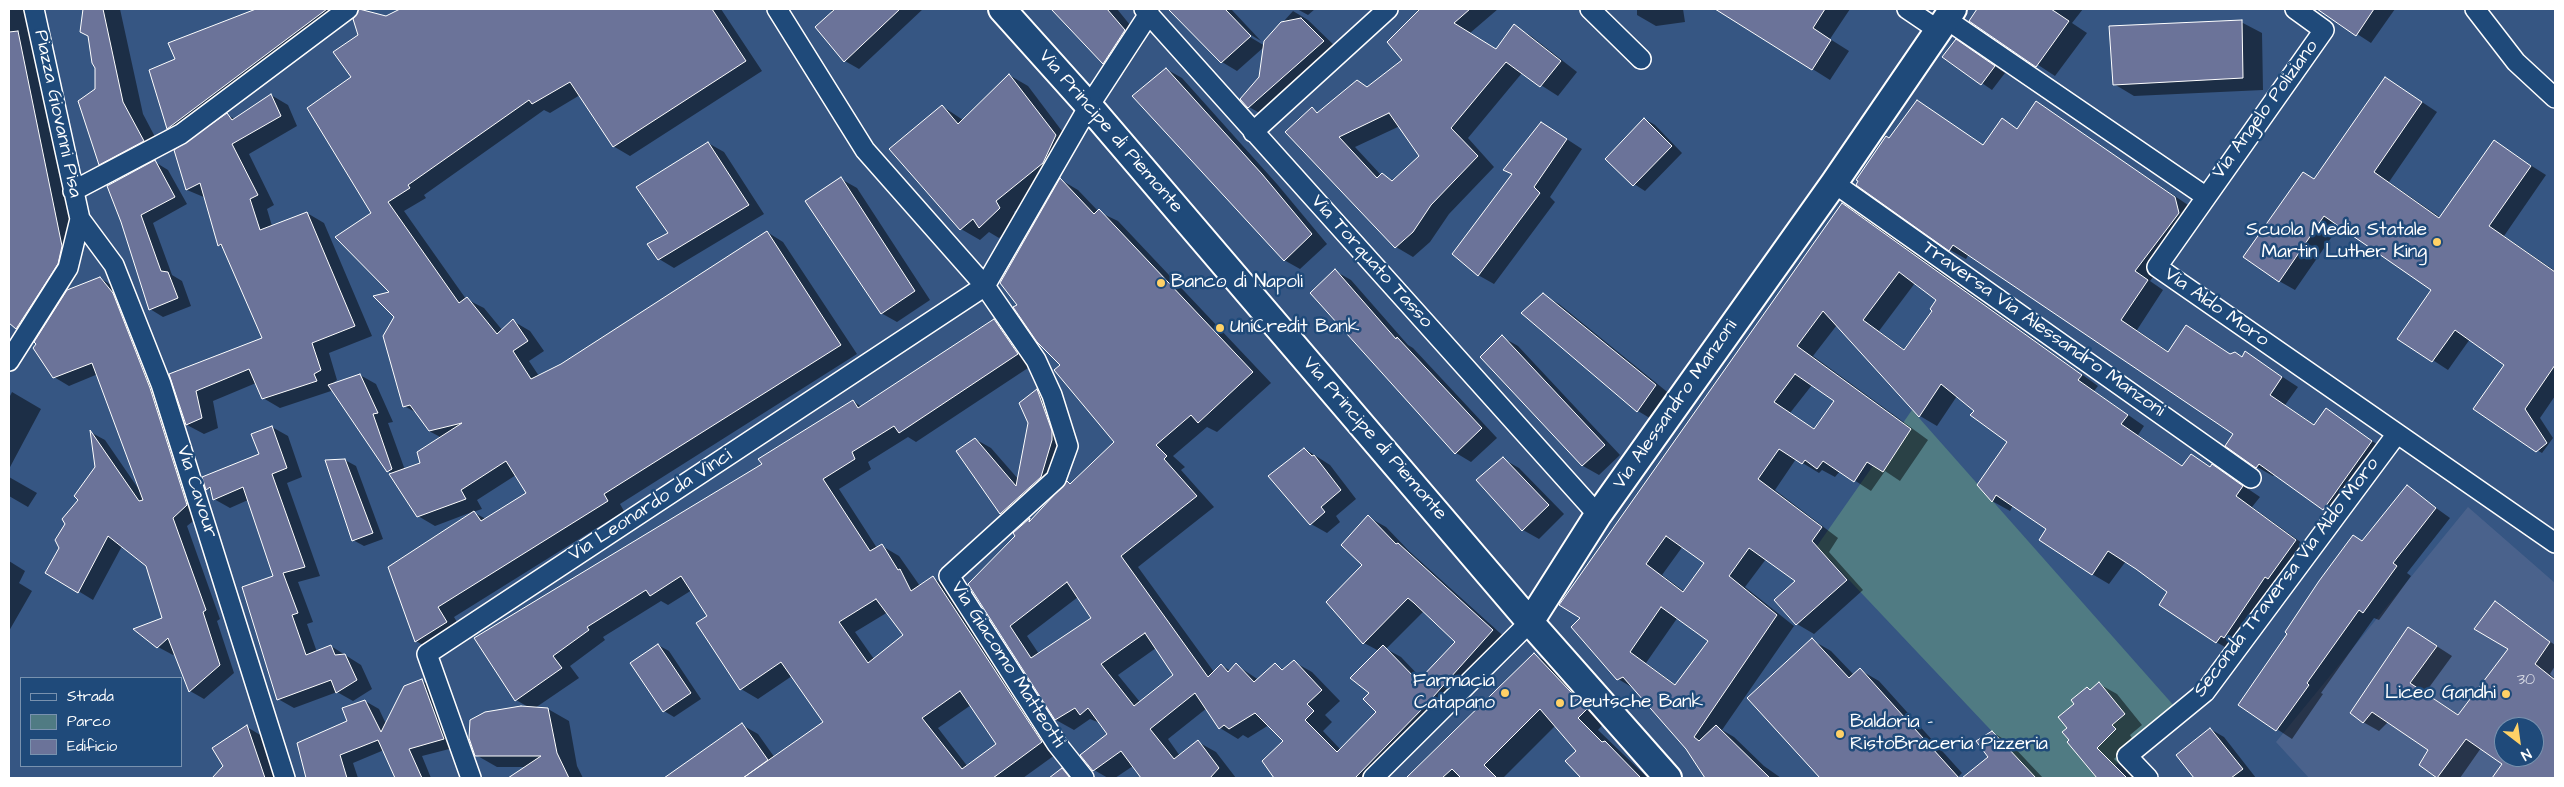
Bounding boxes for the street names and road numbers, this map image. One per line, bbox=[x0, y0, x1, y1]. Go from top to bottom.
street label: Piazza Giovanni Pisa bbox=[28, 28, 86, 200]
street label: Via Angelo Poliziano bbox=[2208, 36, 2324, 184]
street label: Via Principe di Piemonte bbox=[1033, 46, 1187, 218]
street label: Via Torquato Tasso bbox=[1305, 191, 1437, 333]
street label: Traversa Via Alessandro Manzoni bbox=[1917, 237, 2169, 423]
street label: Via Aldo Moro bbox=[2159, 263, 2273, 353]
street label: Via Alessandro Manzoni bbox=[1609, 316, 1743, 494]
street label: Via Principe di Piemonte bbox=[1297, 353, 1451, 525]
street label: Via Cavour bbox=[170, 443, 222, 541]
street label: Via Leonardo da Vinci bbox=[565, 445, 737, 567]
street label: Seconda Traversa Via Aldo Moro bbox=[2189, 454, 2385, 702]
street label: Via Giacomo Matteotti bbox=[945, 578, 1069, 752]

